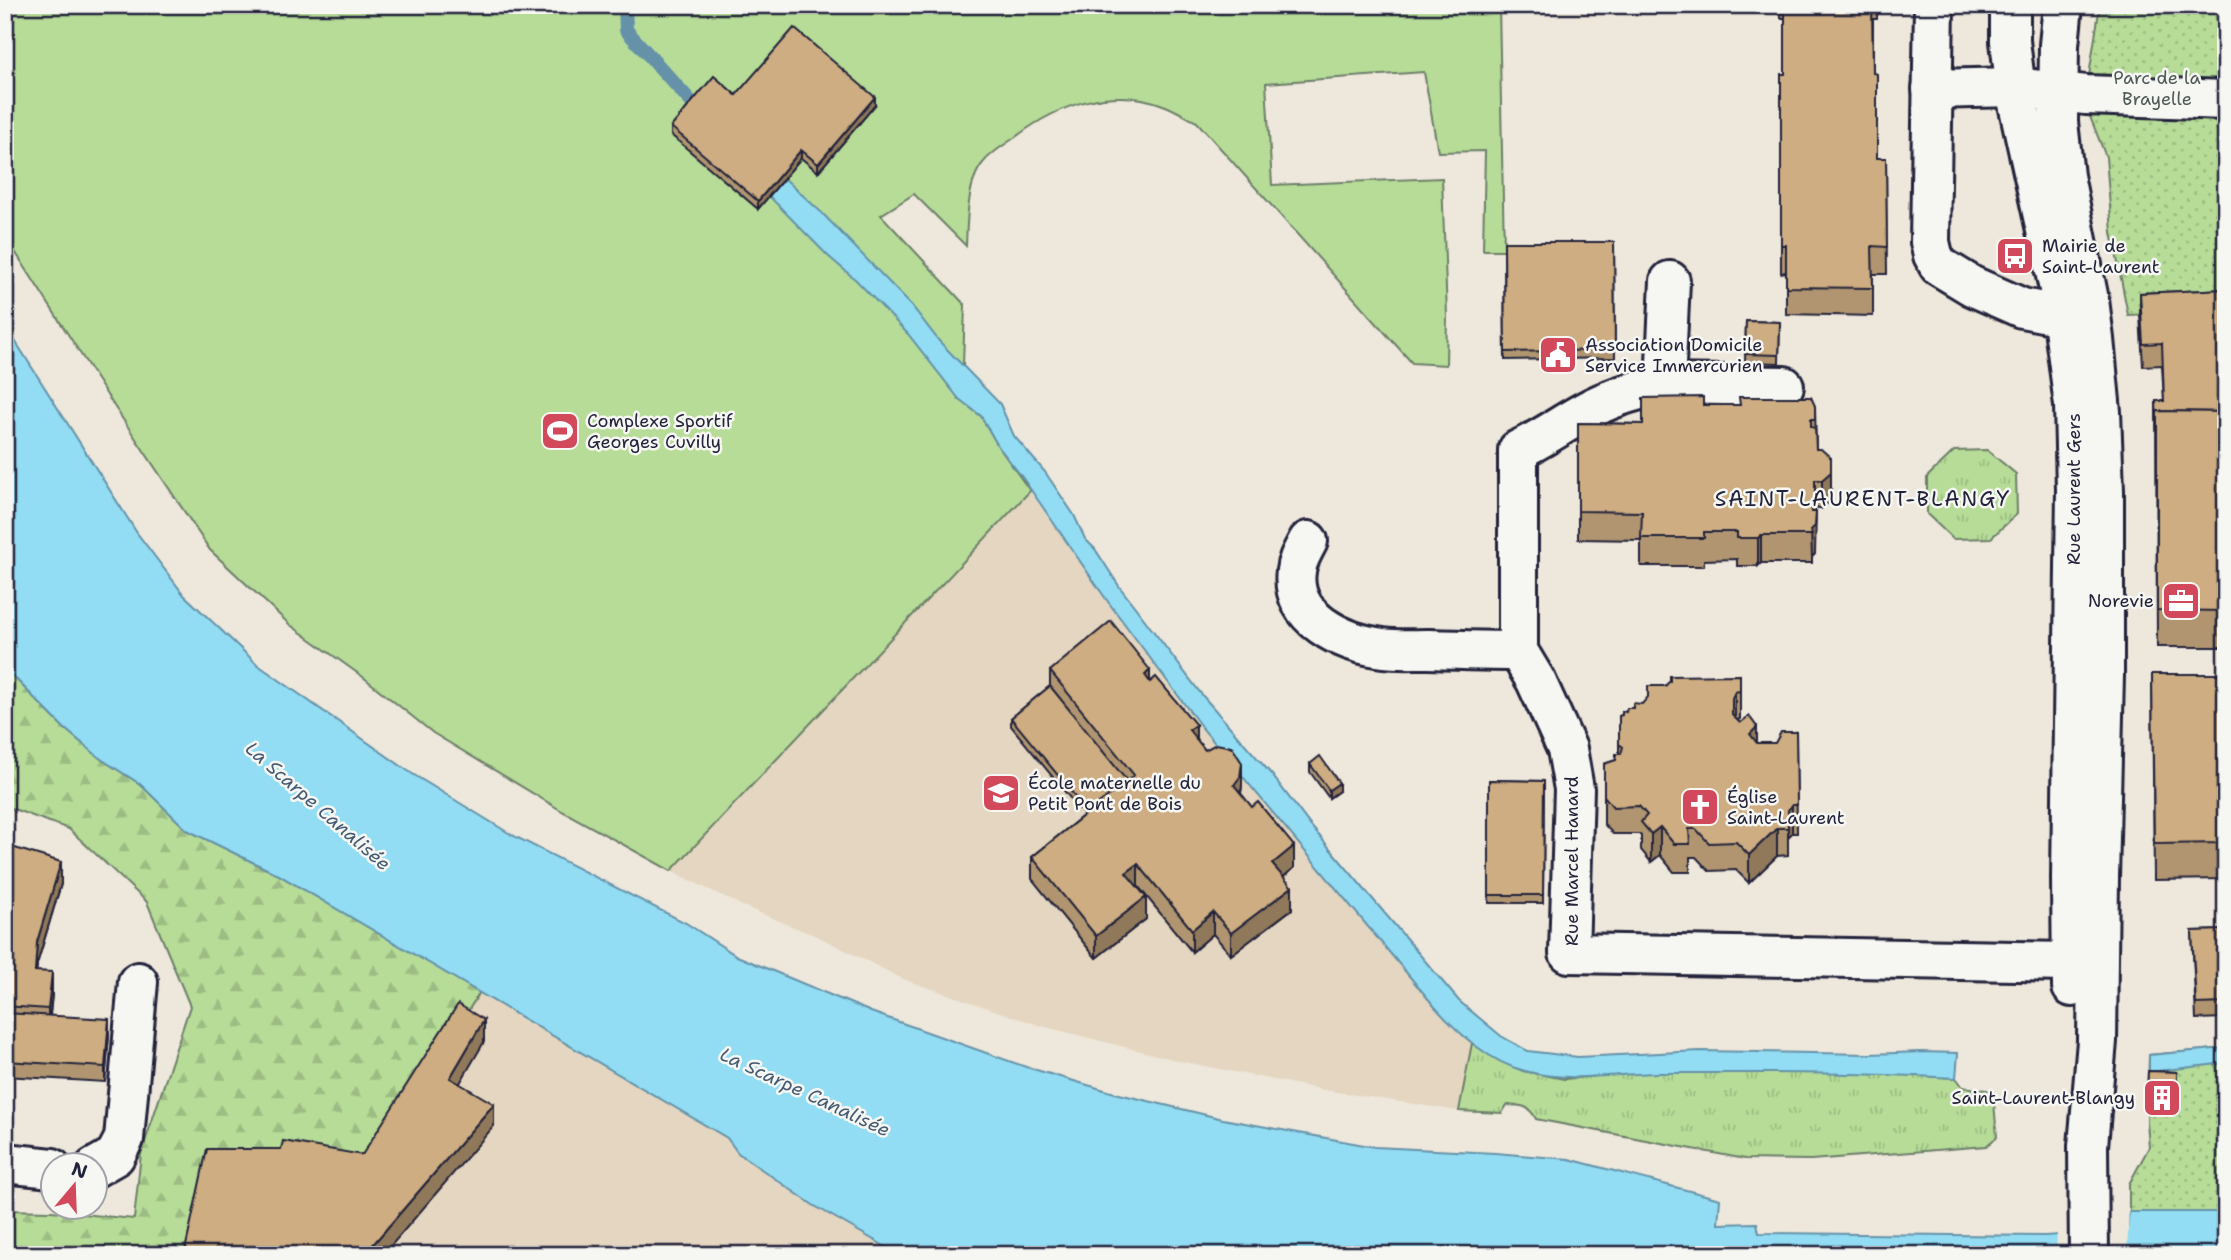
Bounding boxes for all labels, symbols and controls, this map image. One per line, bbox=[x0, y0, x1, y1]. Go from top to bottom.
park label: Parc de la Brayelle bbox=[2113, 66, 2201, 111]
place label: Mairie de Saint-Laurent bbox=[2042, 234, 2160, 279]
bus stop icon: Mairie de Saint-Laurent bbox=[1994, 235, 2036, 277]
place label: Association Domicile Service Immercurien bbox=[1585, 333, 1763, 378]
public building icon: Association Domicile Service Immercurien bbox=[1537, 334, 1579, 376]
place label: Complexe Sportif Georges Cuvilly bbox=[587, 409, 733, 454]
sports icon: Complexe Sportif Georges Cuvilly bbox=[539, 410, 581, 452]
street label: Rue Laurent Gers bbox=[2062, 413, 2086, 565]
district label: SAINT-LAURENT-BLANGY bbox=[1715, 485, 2011, 513]
office icon: Norevie bbox=[2160, 580, 2202, 622]
place label: Norevie bbox=[2088, 589, 2154, 613]
water label: La Scarpe Canalisée bbox=[240, 736, 396, 876]
place label: École maternelle du Petit Pont de Bois bbox=[1028, 771, 1201, 816]
school or university icon: École maternelle du Petit Pont de Bois bbox=[980, 772, 1022, 814]
street label: Rue Marcel Hanard bbox=[1560, 776, 1584, 946]
place label: Église Saint-Laurent bbox=[1727, 785, 1845, 830]
church icon: Église Saint-Laurent bbox=[1679, 786, 1721, 828]
water label: La Scarpe Canalisée bbox=[716, 1042, 894, 1142]
building icon: Saint-Laurent-Blangy bbox=[2141, 1077, 2183, 1119]
place label: Saint-Laurent-Blangy bbox=[1952, 1086, 2135, 1110]
north arrow bbox=[38, 1152, 108, 1222]
text: N bbox=[68, 1156, 91, 1185]

